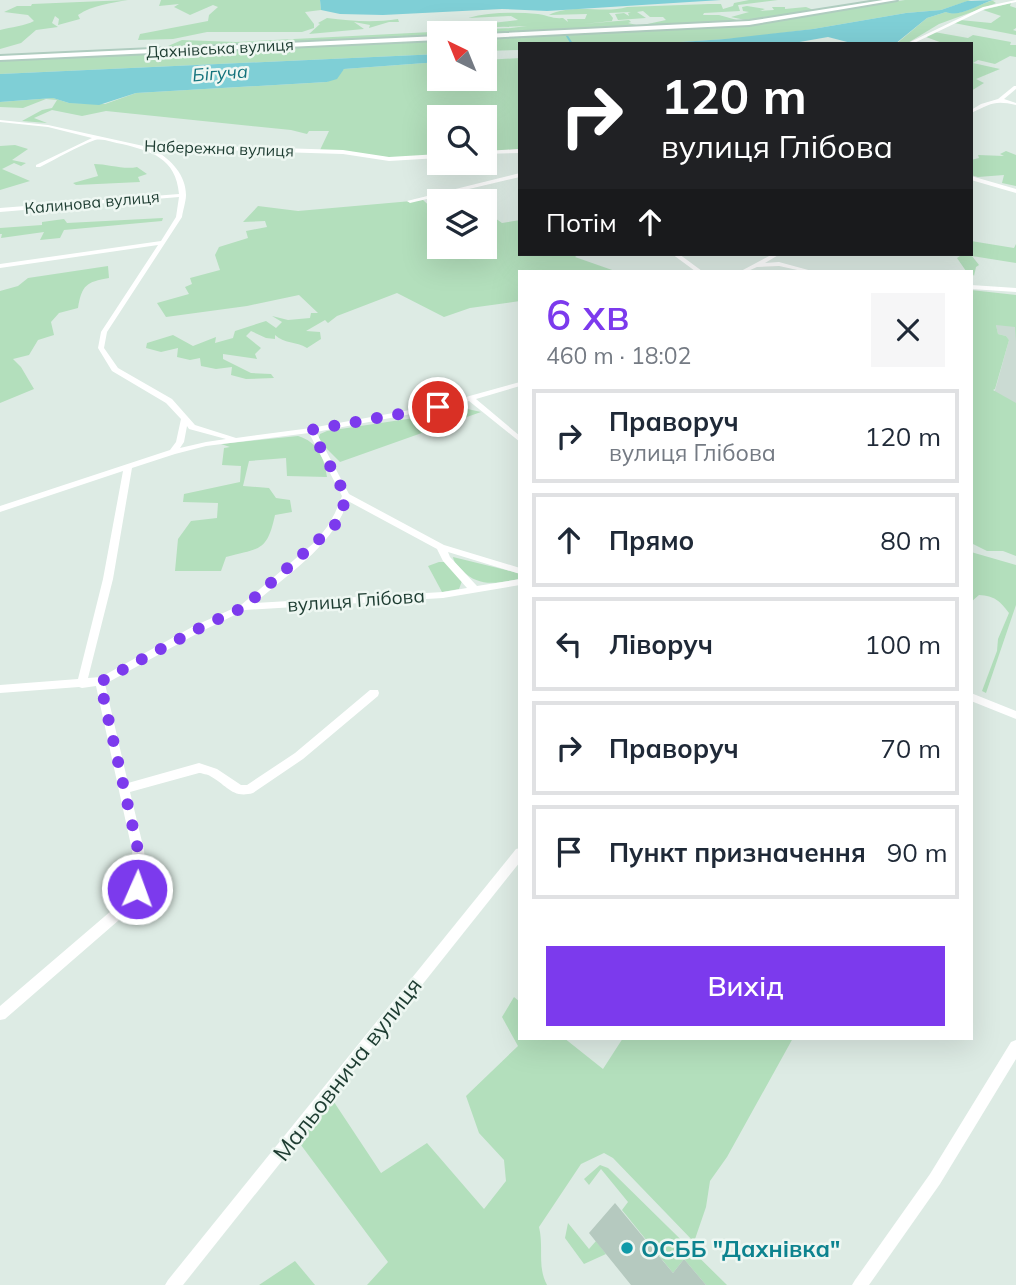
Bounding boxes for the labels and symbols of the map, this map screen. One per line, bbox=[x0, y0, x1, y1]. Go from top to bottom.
north arrow bbox=[427, 21, 497, 91]
street label: Дахнівська вулиця bbox=[146, 34, 294, 62]
water label: Бігуча bbox=[192, 60, 249, 86]
street label: Набережна вулиця bbox=[144, 135, 294, 161]
street label: Калинова вулиця bbox=[24, 186, 160, 218]
pin bbox=[408, 377, 468, 437]
street label: вулиця Глібова bbox=[286, 583, 426, 617]
position arrow bbox=[100, 852, 174, 926]
street label: Мальовнича вулиця bbox=[266, 971, 428, 1167]
place label: ОСББ "Дахнівка" bbox=[641, 1234, 840, 1263]
marker: ОСББ "Дахнівка" bbox=[619, 1240, 635, 1256]

